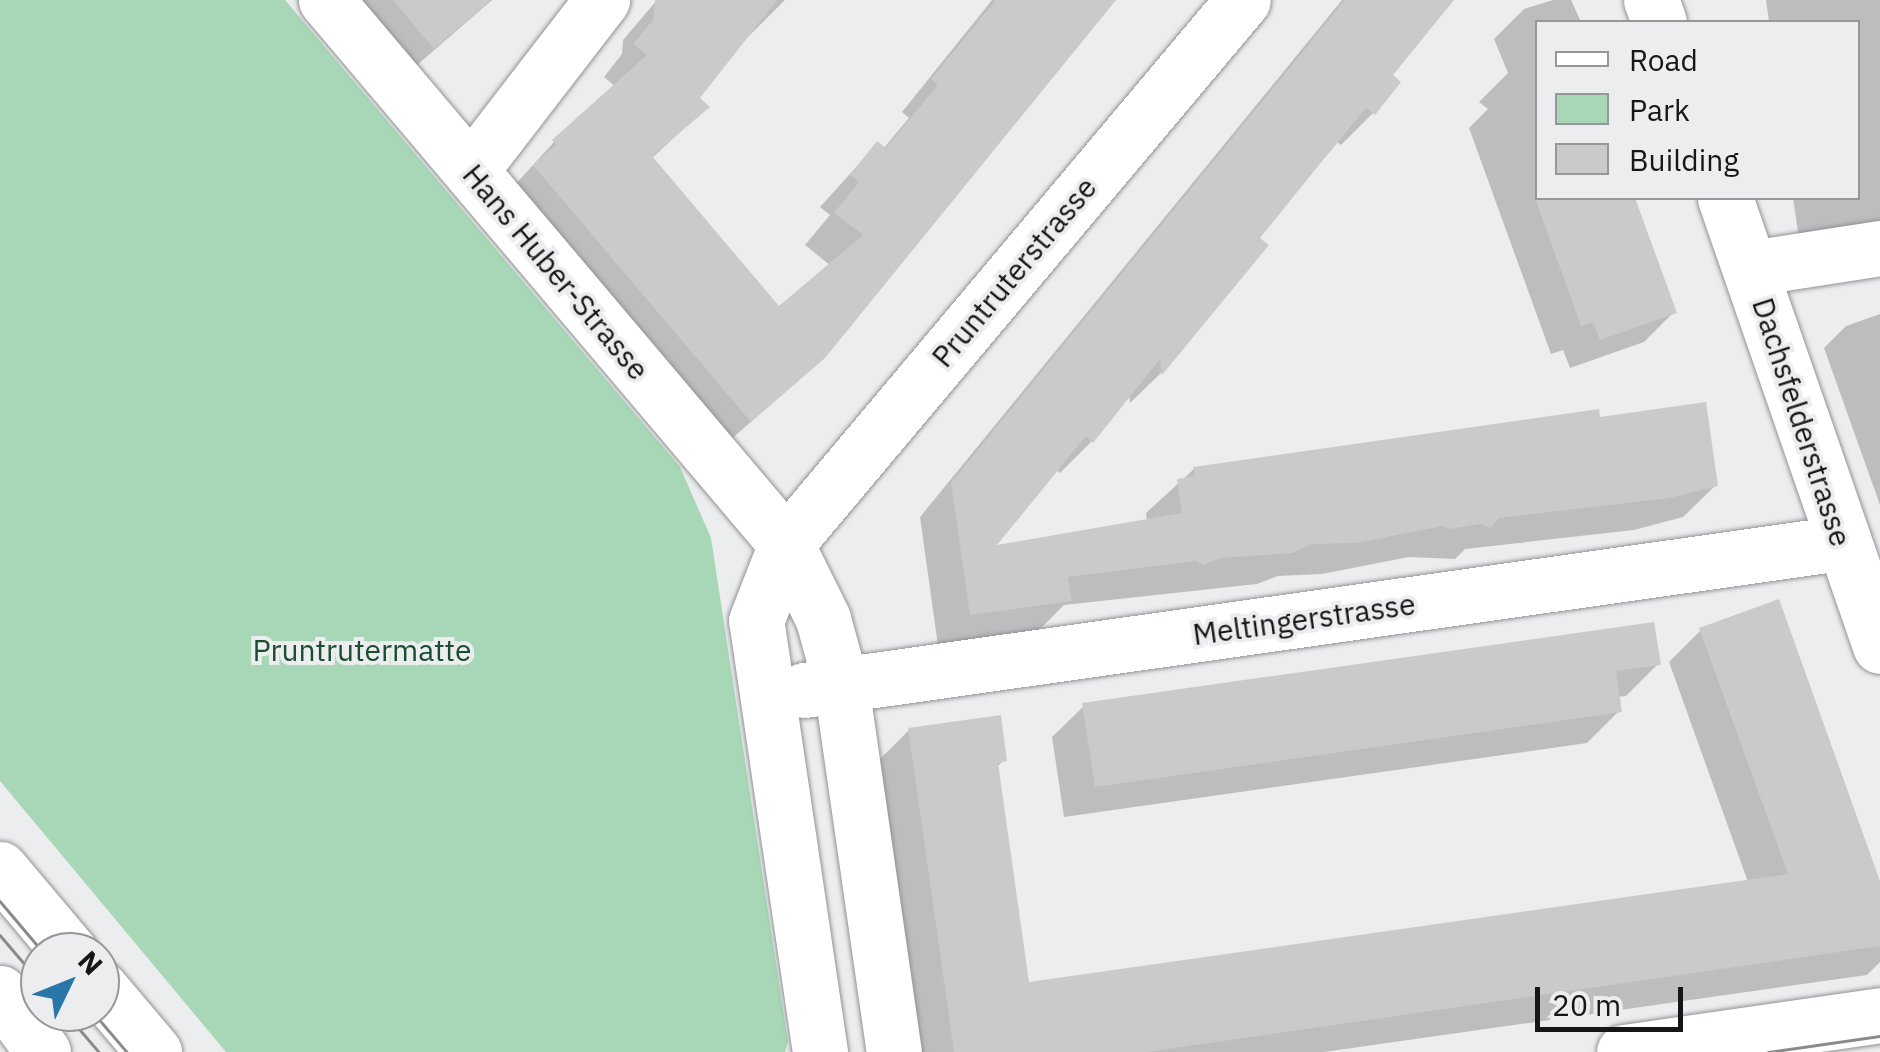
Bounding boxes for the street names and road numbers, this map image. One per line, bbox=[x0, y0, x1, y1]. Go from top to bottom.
street label: Hans Huber-Strasse bbox=[455, 157, 657, 387]
street label: Pruntruterstrasse bbox=[924, 170, 1104, 374]
street label: Dachsfelderstrasse bbox=[1745, 293, 1859, 551]
street label: Meltingerstrasse bbox=[1190, 586, 1418, 652]

